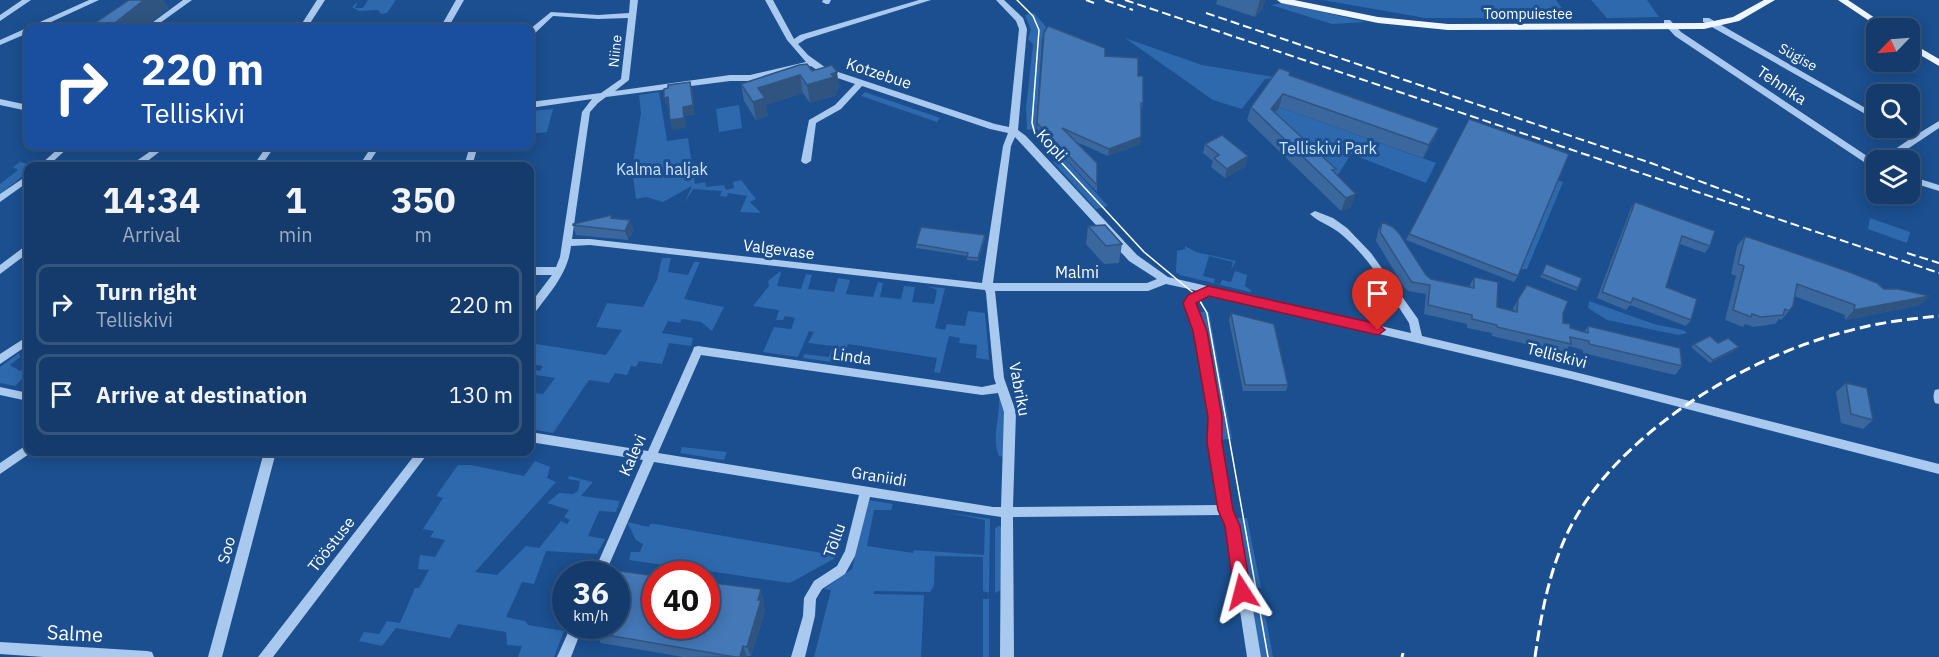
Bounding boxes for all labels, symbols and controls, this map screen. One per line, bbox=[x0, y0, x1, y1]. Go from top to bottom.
street label: Toompuiestee bbox=[1483, 5, 1573, 23]
north arrow bbox=[1866, 18, 1920, 72]
map controls bbox=[1866, 18, 1920, 204]
street label: Niine bbox=[604, 34, 626, 68]
street label: Sügise bbox=[1775, 39, 1821, 75]
text: 220 m bbox=[141, 42, 264, 97]
icon: right bbox=[42, 48, 120, 126]
street label: Kotzebue bbox=[844, 53, 914, 93]
street label: Tehnika bbox=[1753, 61, 1811, 109]
button: search bbox=[1866, 84, 1920, 138]
text: Telliskivi bbox=[141, 95, 245, 130]
street label: Kopli bbox=[1032, 125, 1072, 165]
park label: Telliskivi Park bbox=[1279, 138, 1377, 158]
button: layers bbox=[1866, 150, 1920, 204]
park label: Kalma haljak bbox=[616, 159, 709, 179]
text: 14:34 bbox=[102, 176, 201, 223]
text: 1 bbox=[285, 176, 307, 223]
text: 350 bbox=[391, 176, 456, 223]
text: Arrival bbox=[122, 221, 181, 248]
text: min bbox=[279, 221, 313, 248]
text: m bbox=[415, 221, 432, 248]
street label: Valgevase bbox=[742, 235, 816, 263]
street label: Malmi bbox=[1055, 262, 1099, 282]
pin bbox=[1352, 268, 1403, 330]
text: Turn right bbox=[96, 277, 197, 306]
icon: arrive bbox=[1361, 277, 1394, 310]
icon: right bbox=[45, 288, 78, 321]
text: 220 m bbox=[449, 290, 513, 319]
text: Telliskivi bbox=[96, 306, 173, 333]
street label: Telliskivi bbox=[1525, 338, 1589, 372]
street label: Linda bbox=[831, 343, 873, 369]
street label: Vabriku bbox=[1005, 360, 1035, 418]
icon: arrive bbox=[45, 378, 78, 411]
text: Arrive at destination bbox=[96, 380, 307, 409]
text: 130 m bbox=[449, 380, 513, 409]
street label: Kalevi bbox=[614, 431, 650, 479]
street label: Graniidi bbox=[850, 462, 908, 490]
street label: Tööstuse bbox=[303, 512, 359, 576]
street label: Tõllu bbox=[819, 520, 849, 560]
street label: Soo bbox=[213, 534, 239, 566]
position arrow bbox=[1210, 560, 1274, 624]
speed limit sign: 40 bbox=[642, 561, 720, 639]
text: 36 bbox=[573, 573, 609, 612]
text: km/h bbox=[573, 606, 609, 625]
street label: Salme bbox=[46, 618, 104, 648]

